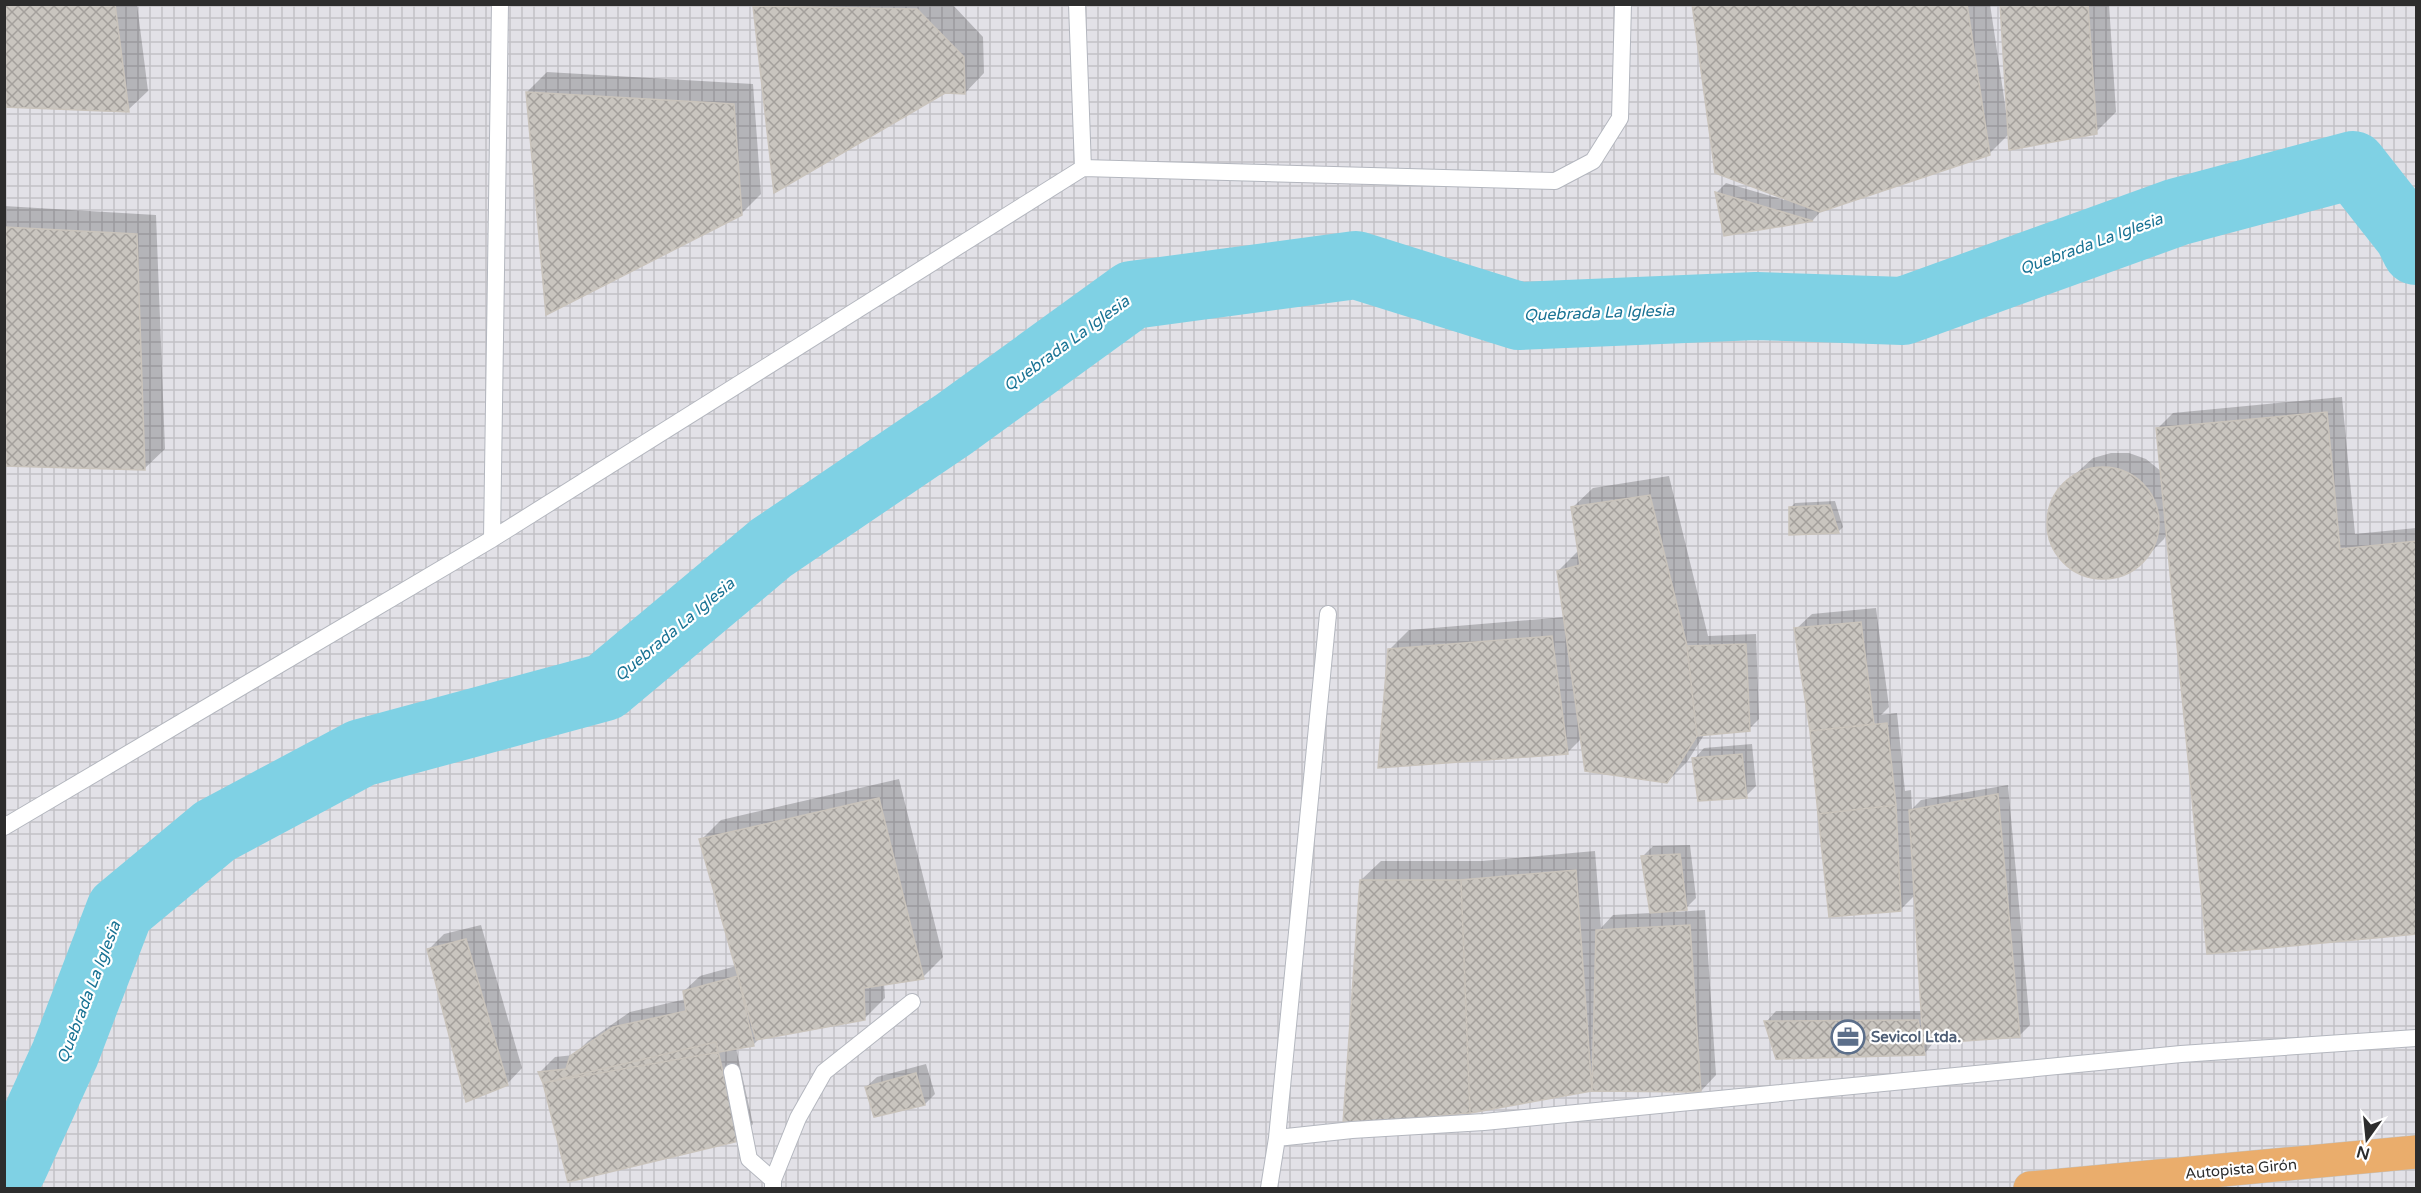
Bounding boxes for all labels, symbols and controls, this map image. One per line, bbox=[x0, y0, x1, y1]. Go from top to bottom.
water label: Quebrada La Iglesia bbox=[2017, 208, 2166, 279]
water label: Quebrada La Iglesia bbox=[1000, 291, 1134, 396]
water label: Quebrada La Iglesia bbox=[1523, 300, 1676, 326]
water label: Quebrada La Iglesia bbox=[611, 573, 740, 686]
water label: Quebrada La Iglesia bbox=[53, 918, 126, 1066]
office icon: Sevicol Ltda. bbox=[1830, 1019, 1866, 1055]
place label: Sevicol Ltda. bbox=[1871, 1028, 1961, 1046]
north arrow bbox=[2337, 1109, 2397, 1169]
text: N bbox=[2355, 1141, 2372, 1164]
street label: Autopista Girón bbox=[2184, 1155, 2298, 1183]

